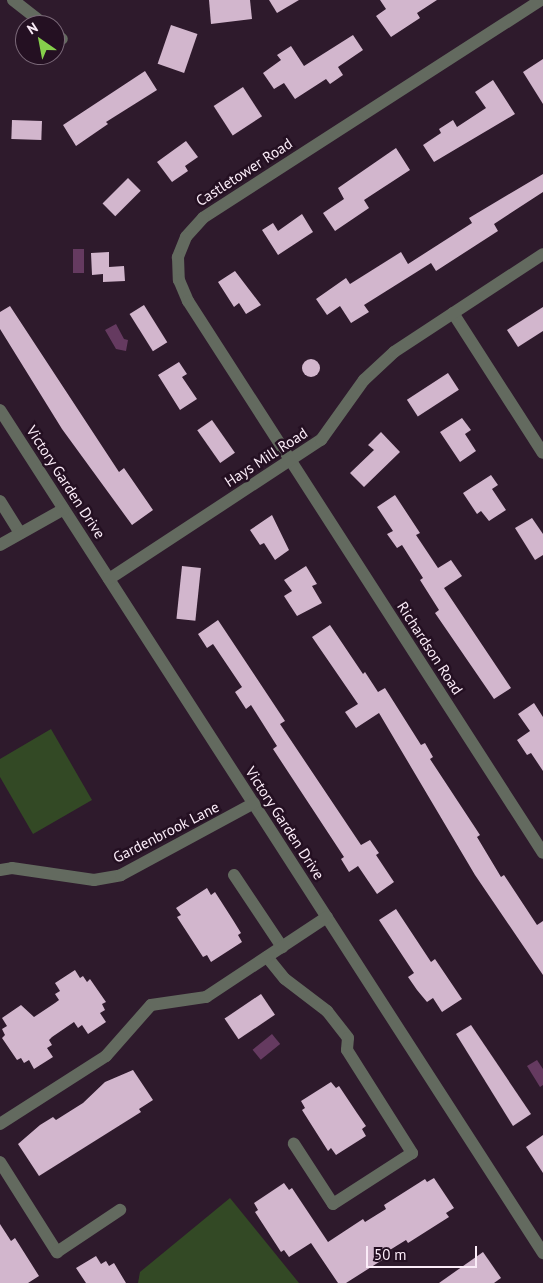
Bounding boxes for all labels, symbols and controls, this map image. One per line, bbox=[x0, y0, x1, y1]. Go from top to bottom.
north arrow bbox=[15, 15, 65, 65]
text: N bbox=[24, 18, 41, 38]
street label: Castletower Road bbox=[192, 134, 296, 210]
street label: Victory Garden Drive bbox=[23, 422, 109, 542]
street label: Hays Mill Road bbox=[221, 424, 311, 490]
street label: Richardson Road bbox=[393, 598, 467, 698]
street label: Victory Garden Drive bbox=[242, 763, 328, 883]
street label: Gardenbrook Lane bbox=[110, 797, 222, 867]
scale bar bbox=[368, 1236, 479, 1268]
text: 50 m bbox=[374, 1245, 407, 1264]

